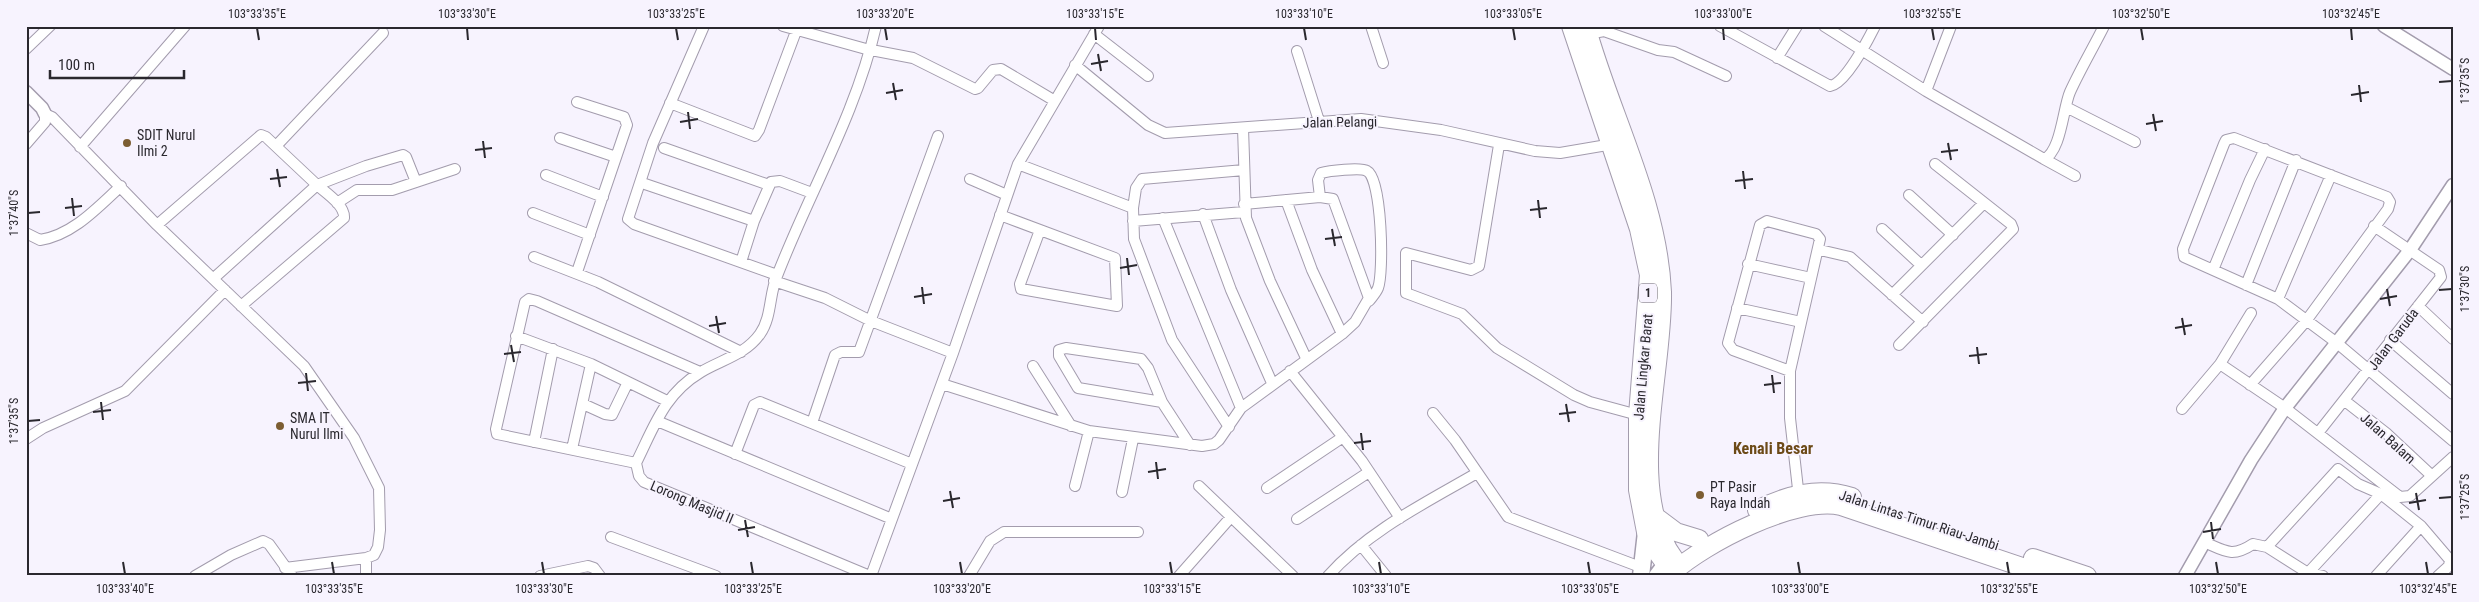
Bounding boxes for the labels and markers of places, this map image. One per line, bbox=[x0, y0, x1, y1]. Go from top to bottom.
place label: SDIT Nurul Ilmi 2 bbox=[137, 127, 195, 159]
marker: SDIT Nurul Ilmi 2 bbox=[121, 137, 133, 149]
place label: SMA IT Nurul Ilmi bbox=[290, 410, 343, 442]
marker: SMA IT Nurul Ilmi bbox=[274, 420, 286, 432]
place label: PT Pasir Raya Indah bbox=[1710, 479, 1770, 511]
marker: PT Pasir Raya Indah bbox=[1694, 489, 1706, 501]

